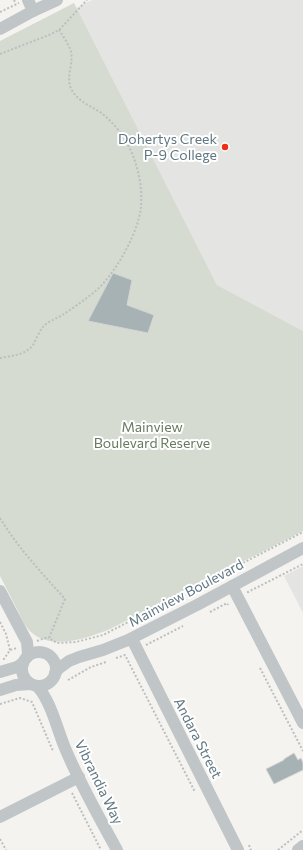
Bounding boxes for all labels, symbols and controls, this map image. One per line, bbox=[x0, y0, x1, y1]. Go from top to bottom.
place label: Dohertys Creek P-9 College bbox=[118, 130, 217, 163]
marker: Dohertys Creek P-9 College bbox=[220, 142, 230, 152]
park label: Mainview Boulevard Reserve bbox=[94, 418, 210, 451]
street label: Mainview Boulevard bbox=[125, 555, 246, 630]
street label: Andara Street bbox=[171, 695, 226, 781]
street label: Vibrandia Way bbox=[72, 737, 127, 827]

